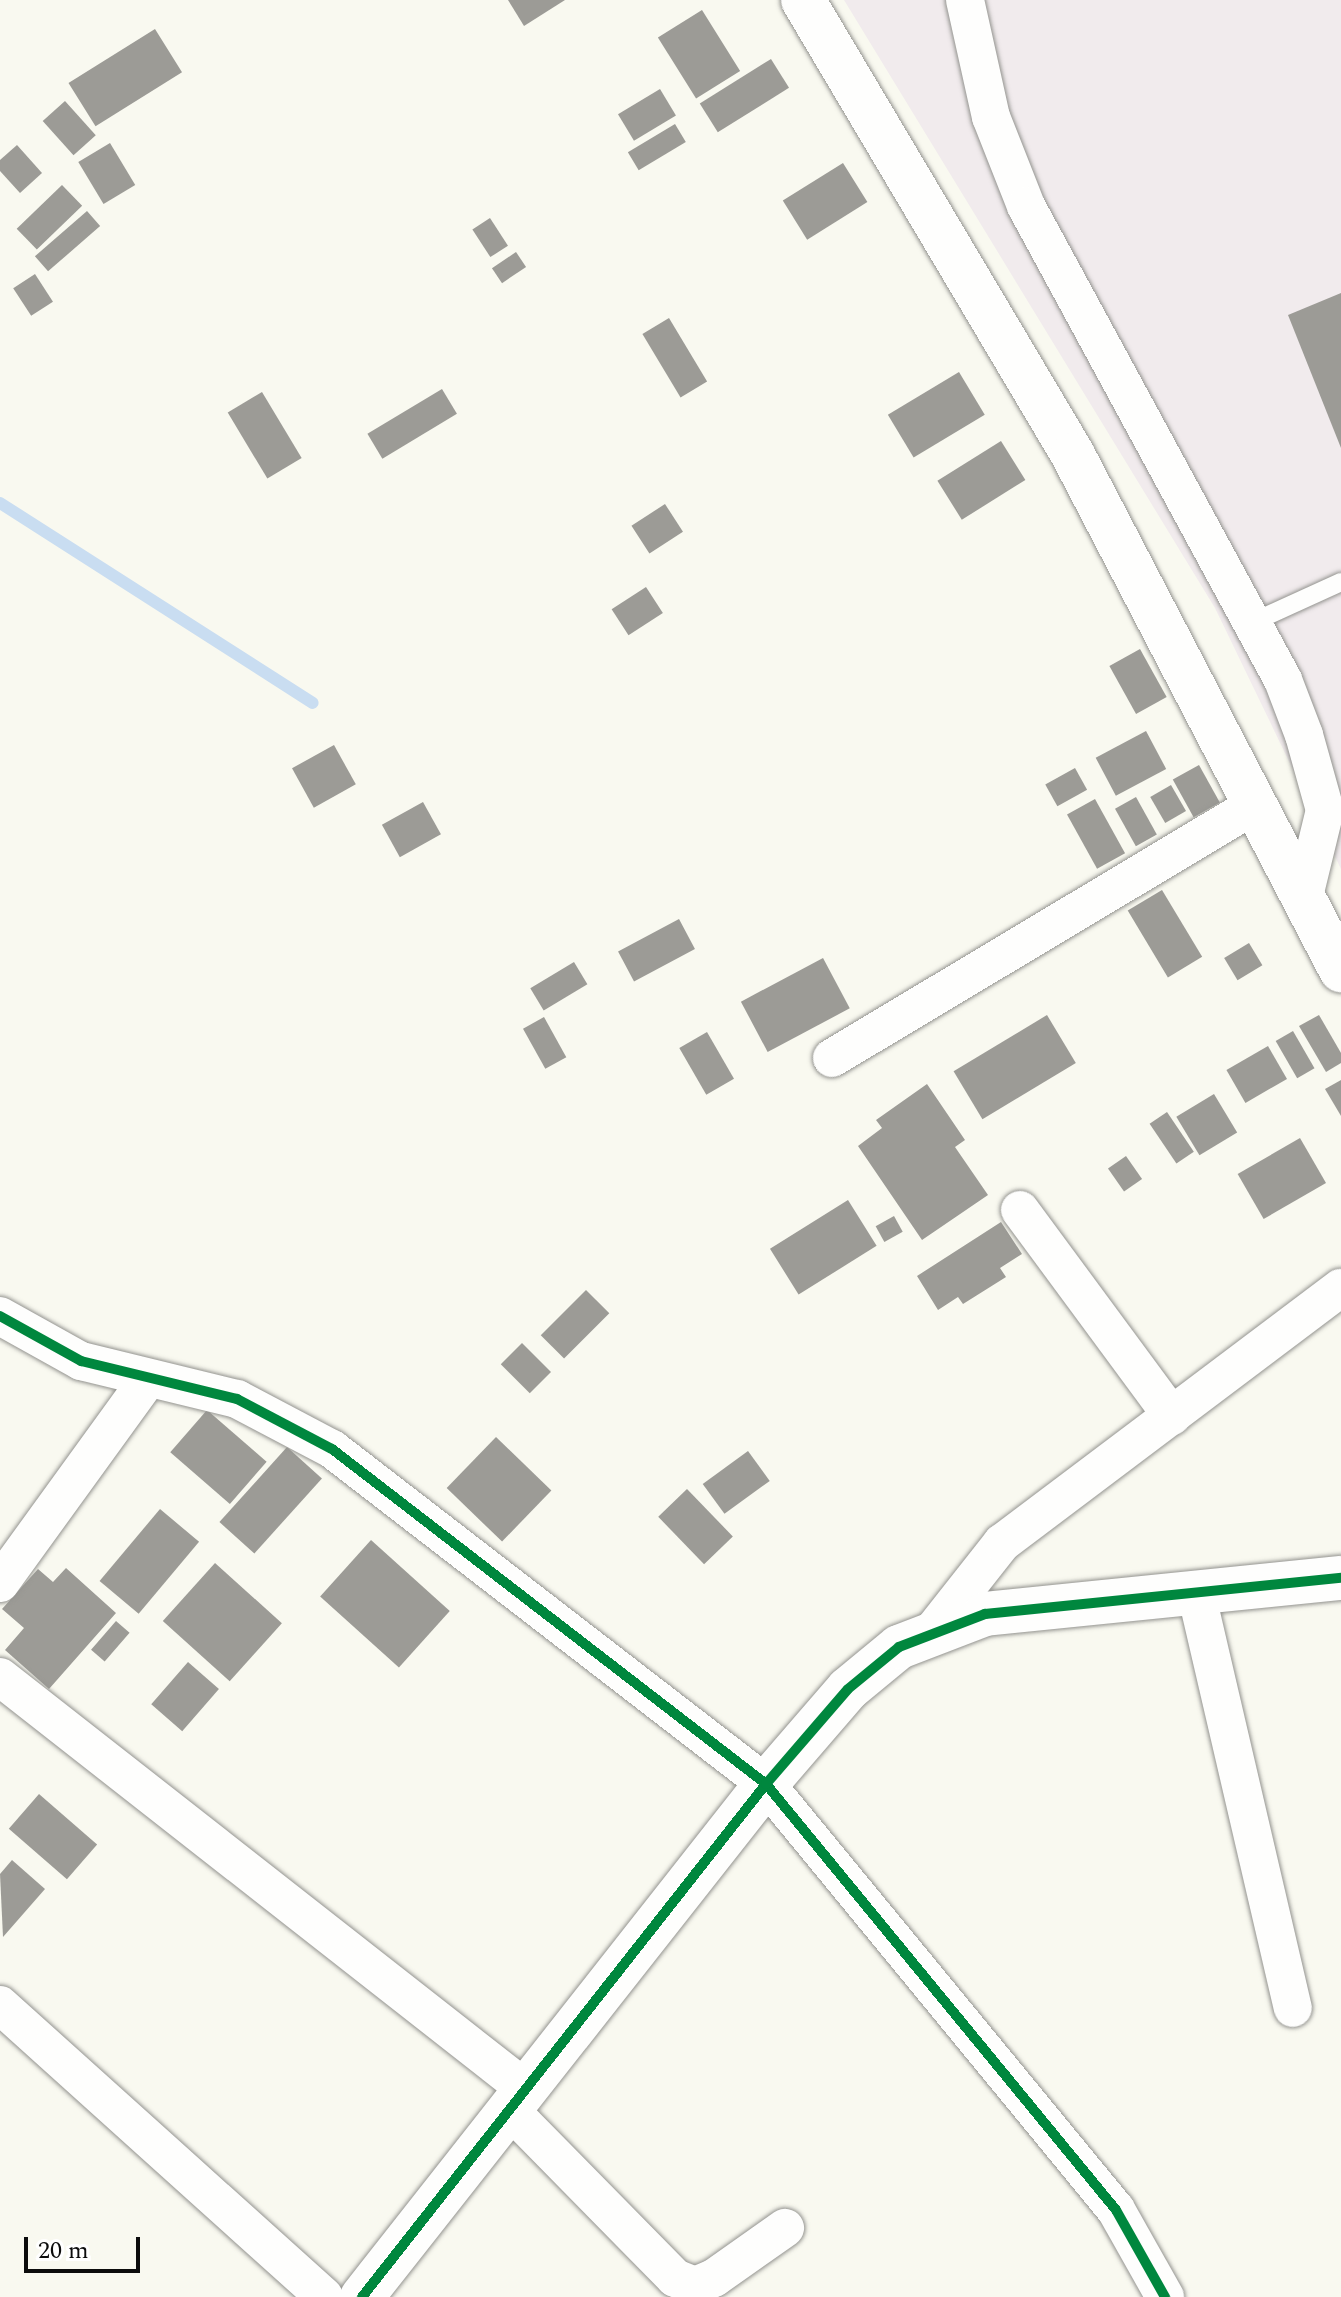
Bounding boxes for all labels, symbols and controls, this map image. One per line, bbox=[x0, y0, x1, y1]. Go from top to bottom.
scale bar bbox=[28, 2221, 144, 2271]
text: 20 m bbox=[38, 2233, 89, 2269]

